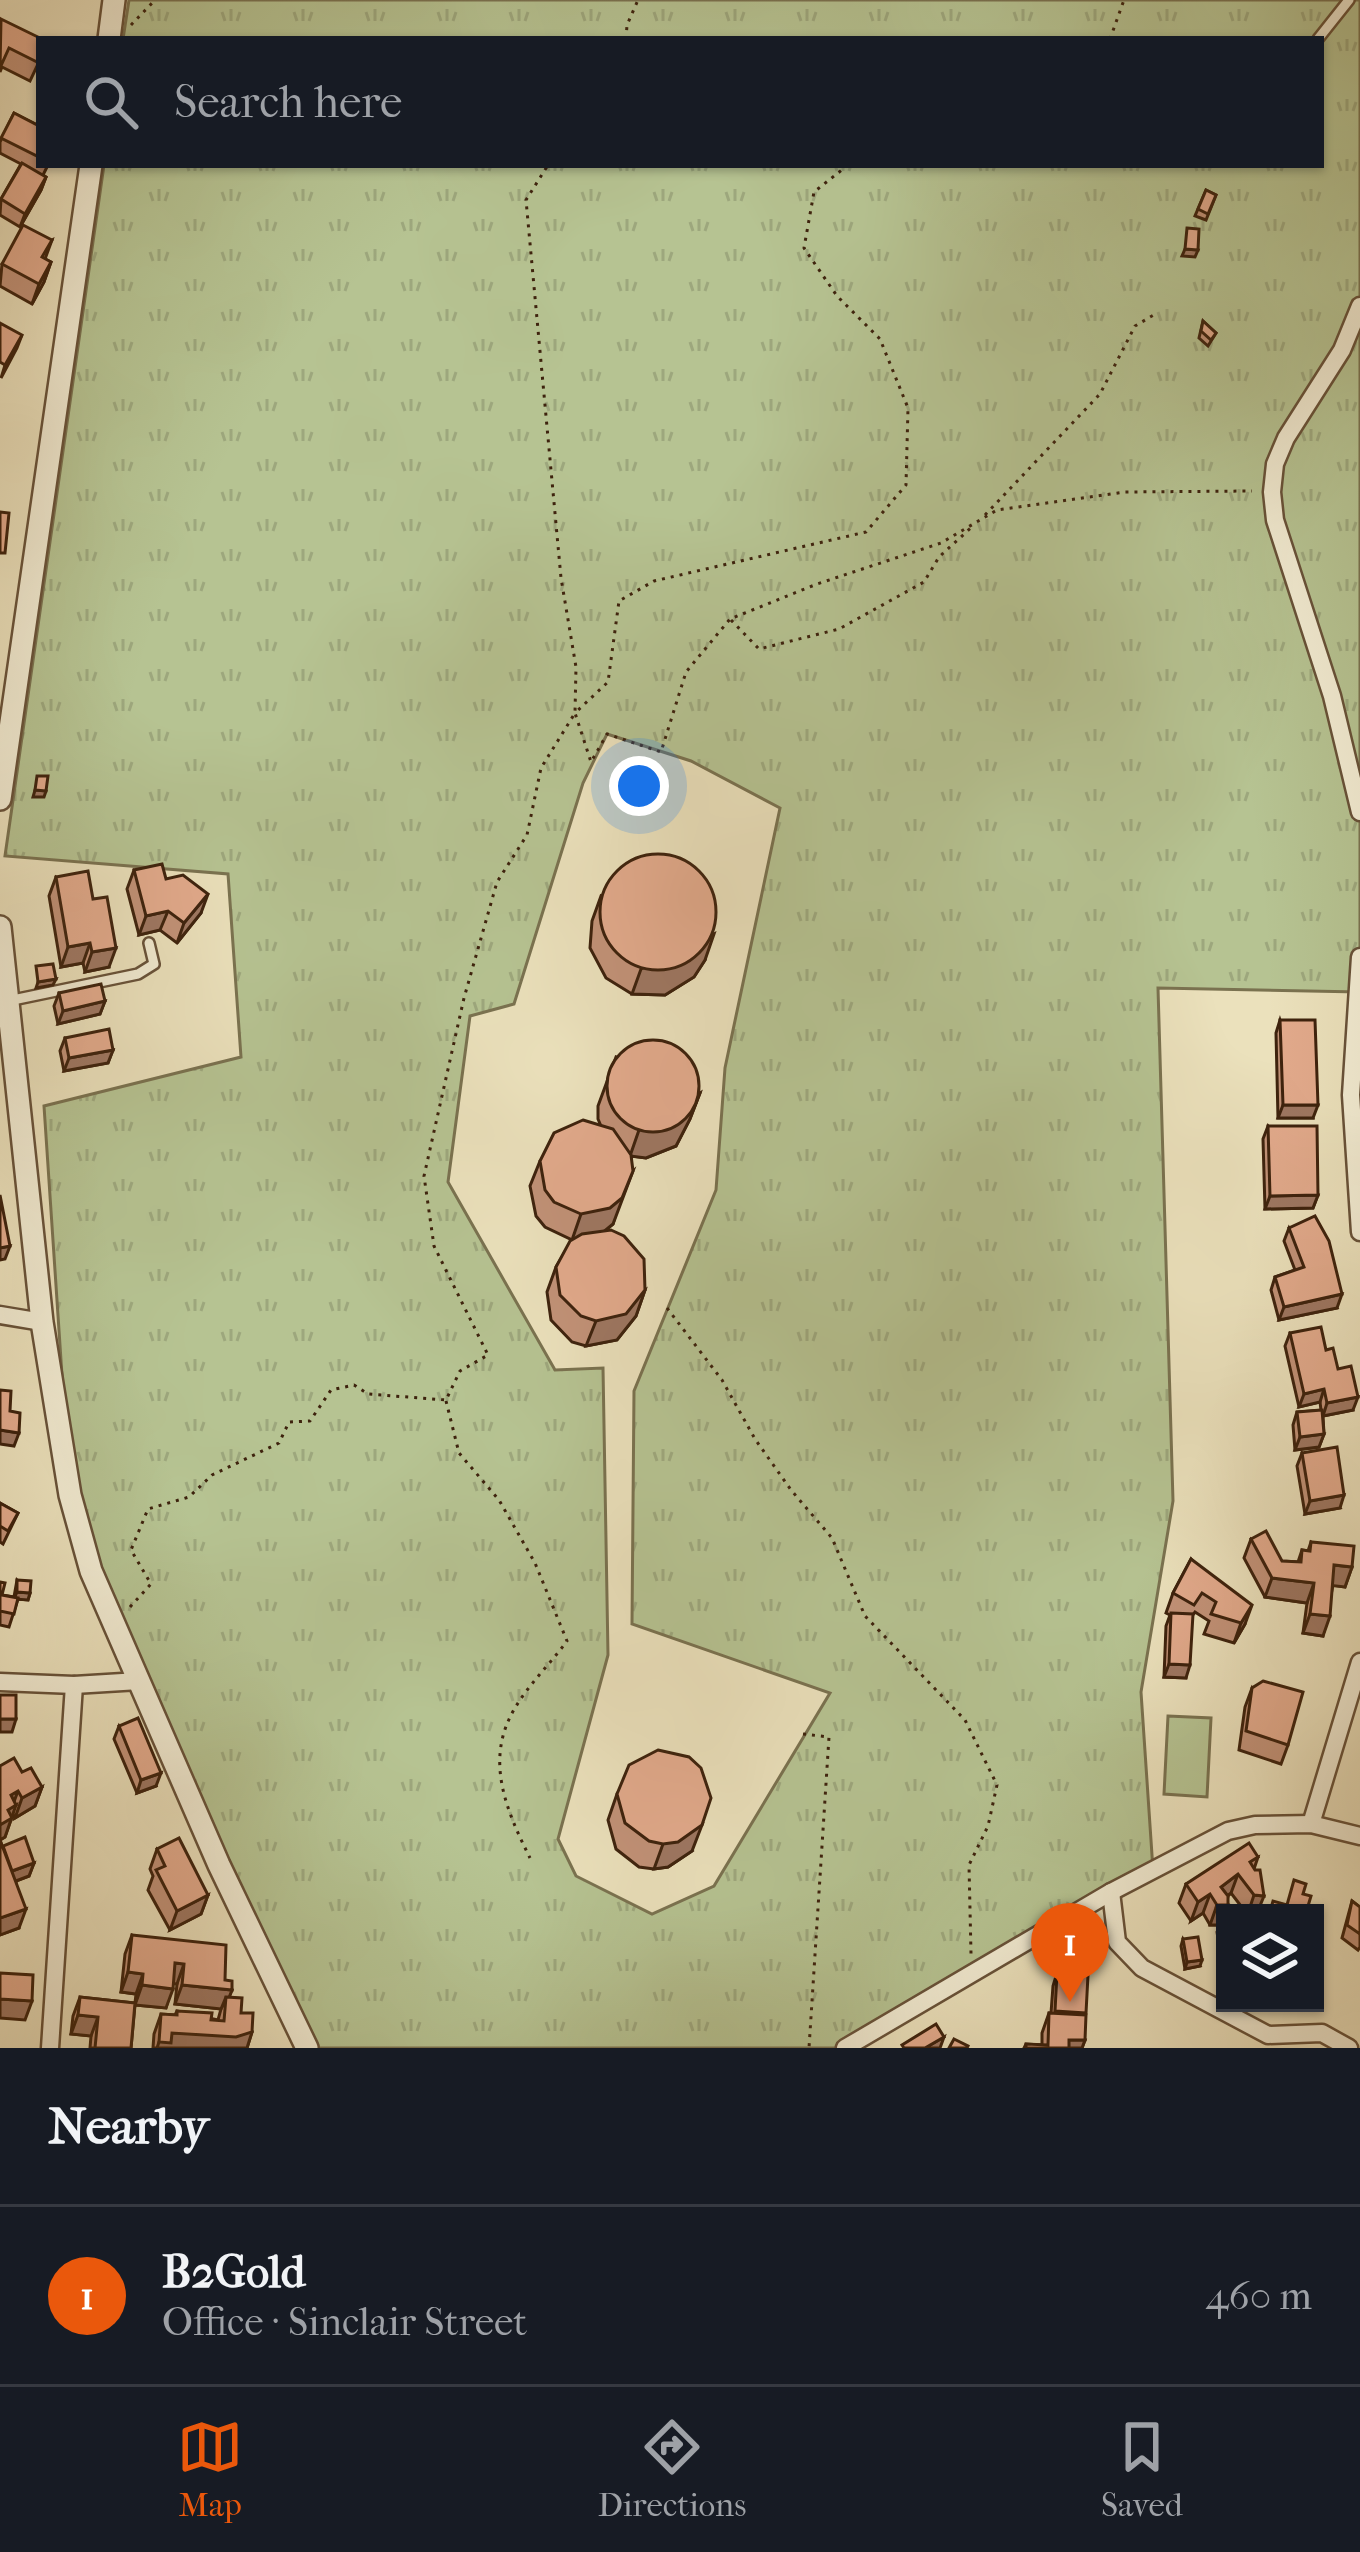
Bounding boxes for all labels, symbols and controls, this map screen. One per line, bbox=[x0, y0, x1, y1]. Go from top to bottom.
search box bbox=[36, 36, 1324, 168]
icon: search bbox=[78, 69, 144, 135]
text: Search here bbox=[174, 76, 402, 129]
your location bbox=[609, 756, 669, 816]
pin: 1 bbox=[1031, 1903, 1109, 2002]
map controls bbox=[1216, 1904, 1324, 2012]
button: layers bbox=[1216, 1904, 1324, 2012]
text: Nearby bbox=[48, 2096, 209, 2156]
text: B2Gold bbox=[162, 2246, 305, 2299]
text: 1 bbox=[80, 2273, 94, 2319]
text: 460 m bbox=[1206, 2273, 1312, 2319]
text: Office · Sinclair Street bbox=[162, 2299, 527, 2345]
tab: Map bbox=[177, 2414, 243, 2525]
tab: Directions bbox=[598, 2414, 746, 2525]
tab: Saved bbox=[1101, 2414, 1183, 2525]

